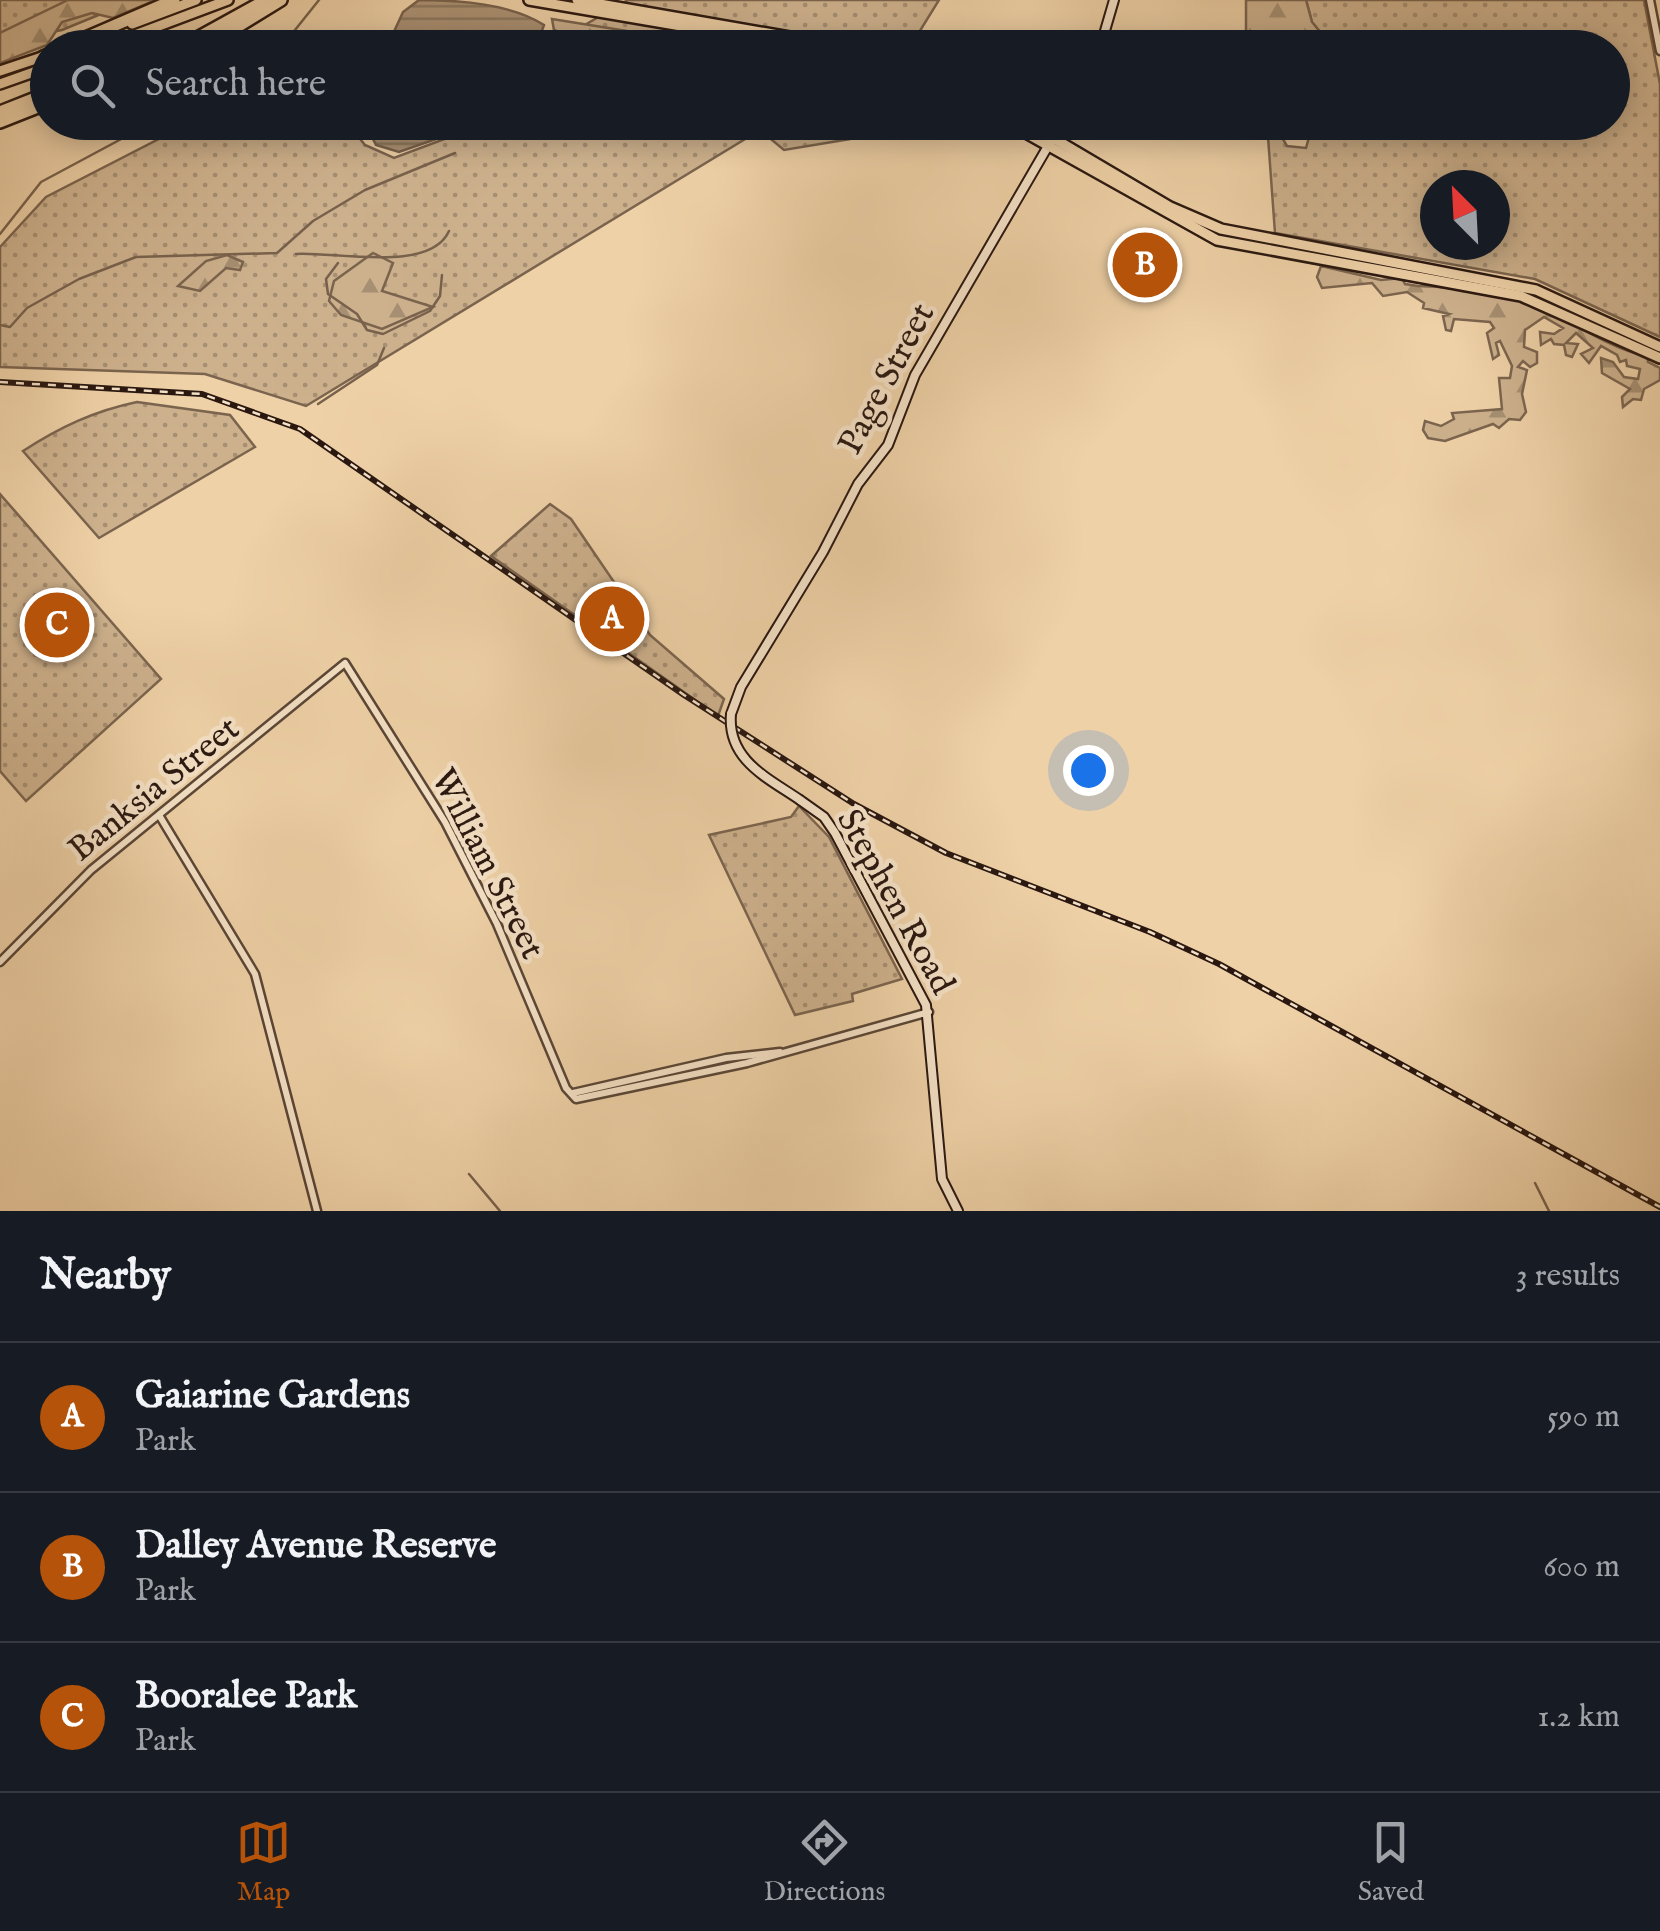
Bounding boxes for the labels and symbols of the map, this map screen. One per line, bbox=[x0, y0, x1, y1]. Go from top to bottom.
north arrow bbox=[1420, 170, 1510, 260]
pin: B bbox=[1112, 228, 1178, 302]
street label: Page Street bbox=[829, 296, 946, 462]
pin: A bbox=[580, 582, 644, 656]
pin: C bbox=[24, 588, 90, 662]
street label: Banksia Street bbox=[60, 707, 249, 873]
your location bbox=[1063, 745, 1114, 796]
street label: William Street bbox=[419, 761, 554, 967]
street label: Stephen Road bbox=[825, 802, 964, 1003]

